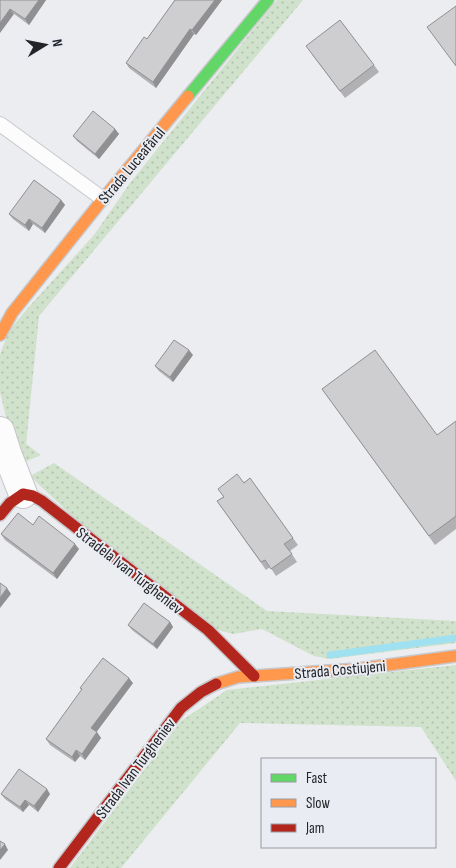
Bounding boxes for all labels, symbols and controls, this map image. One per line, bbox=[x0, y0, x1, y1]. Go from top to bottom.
north arrow bbox=[20, 20, 70, 70]
text: N bbox=[48, 38, 66, 48]
street label: Strada Luceafărul bbox=[95, 124, 170, 208]
street label: Stradela Ivan Turgheniev bbox=[72, 524, 186, 619]
street label: Strada Costiujeni bbox=[294, 657, 386, 684]
street label: Strada Ivan Turgheniev bbox=[92, 715, 180, 823]
legend bbox=[261, 758, 436, 848]
text: Fast bbox=[306, 769, 328, 788]
text: Slow bbox=[306, 794, 330, 813]
text: Jam bbox=[305, 819, 324, 838]

